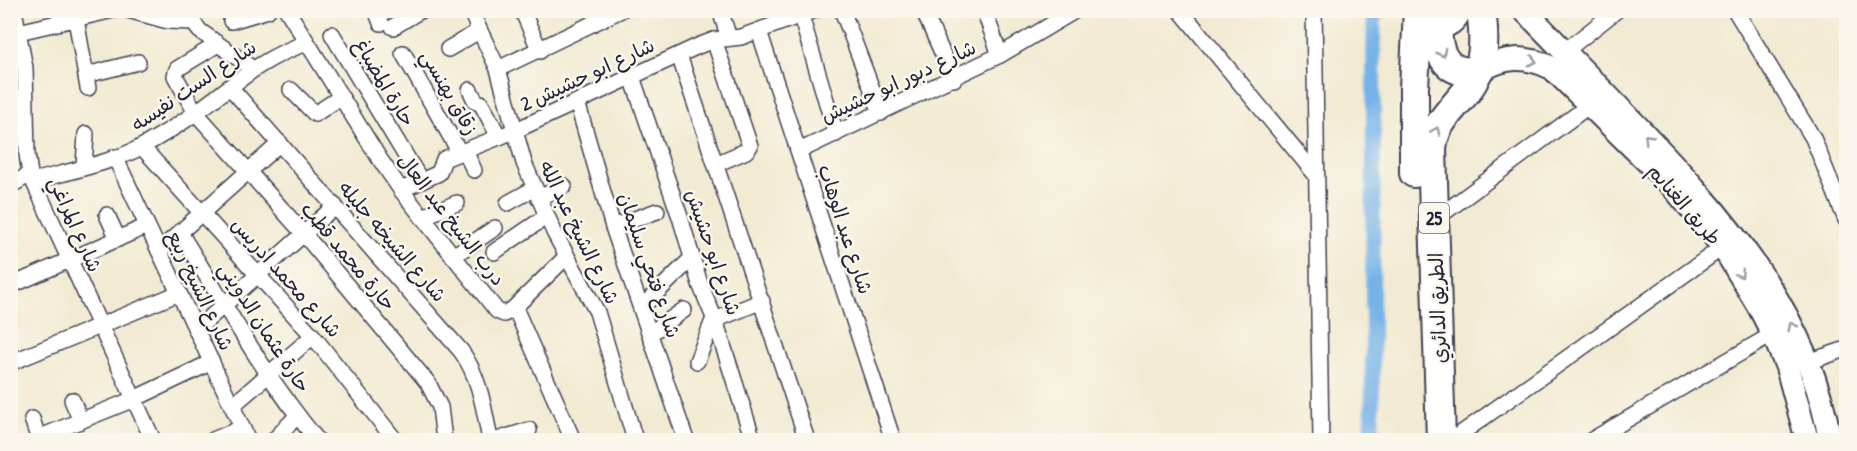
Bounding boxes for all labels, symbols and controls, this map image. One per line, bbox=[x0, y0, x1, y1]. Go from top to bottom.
street label: شارع ابو حشيش 2 bbox=[515, 31, 659, 118]
street label: شارع الست نفيسه bbox=[125, 33, 262, 138]
street label: حارة المضباغ bbox=[347, 33, 422, 132]
street label: شارع دبور ابو حشيش bbox=[816, 33, 981, 130]
street label: زقاق بهنسي bbox=[410, 44, 485, 142]
one-way arrow bbox=[1435, 47, 1447, 58]
one-way arrow bbox=[1528, 53, 1538, 66]
one-way arrow bbox=[1429, 127, 1441, 138]
one-way arrow bbox=[1645, 135, 1656, 146]
street label: درب الشيخ عبد العال bbox=[391, 147, 512, 291]
street label: شارع الشيخ عبد الله bbox=[533, 156, 626, 309]
street label: طريق الغنايم bbox=[1640, 157, 1728, 252]
street label: شارع عبد الوهاب bbox=[811, 161, 880, 298]
street label: شارع المراغي bbox=[38, 172, 109, 278]
street label: شارع الشيخه جليله bbox=[332, 175, 453, 308]
street label: شارع ابو حشيش bbox=[679, 185, 748, 319]
street label: شارع فتحي سليمان bbox=[608, 189, 688, 343]
street label: حارة محمد قطب bbox=[295, 196, 403, 316]
road number: 25 bbox=[1419, 203, 1449, 233]
street label: شارع محمد ادريس bbox=[225, 211, 348, 344]
street label: شارع الشيخ ربيع bbox=[160, 225, 241, 355]
street label: الطريق الدائري bbox=[1422, 252, 1454, 364]
street label: حارة عثمان الدويني bbox=[208, 257, 317, 400]
one-way arrow bbox=[1732, 268, 1744, 278]
one-way arrow bbox=[1788, 321, 1799, 332]

